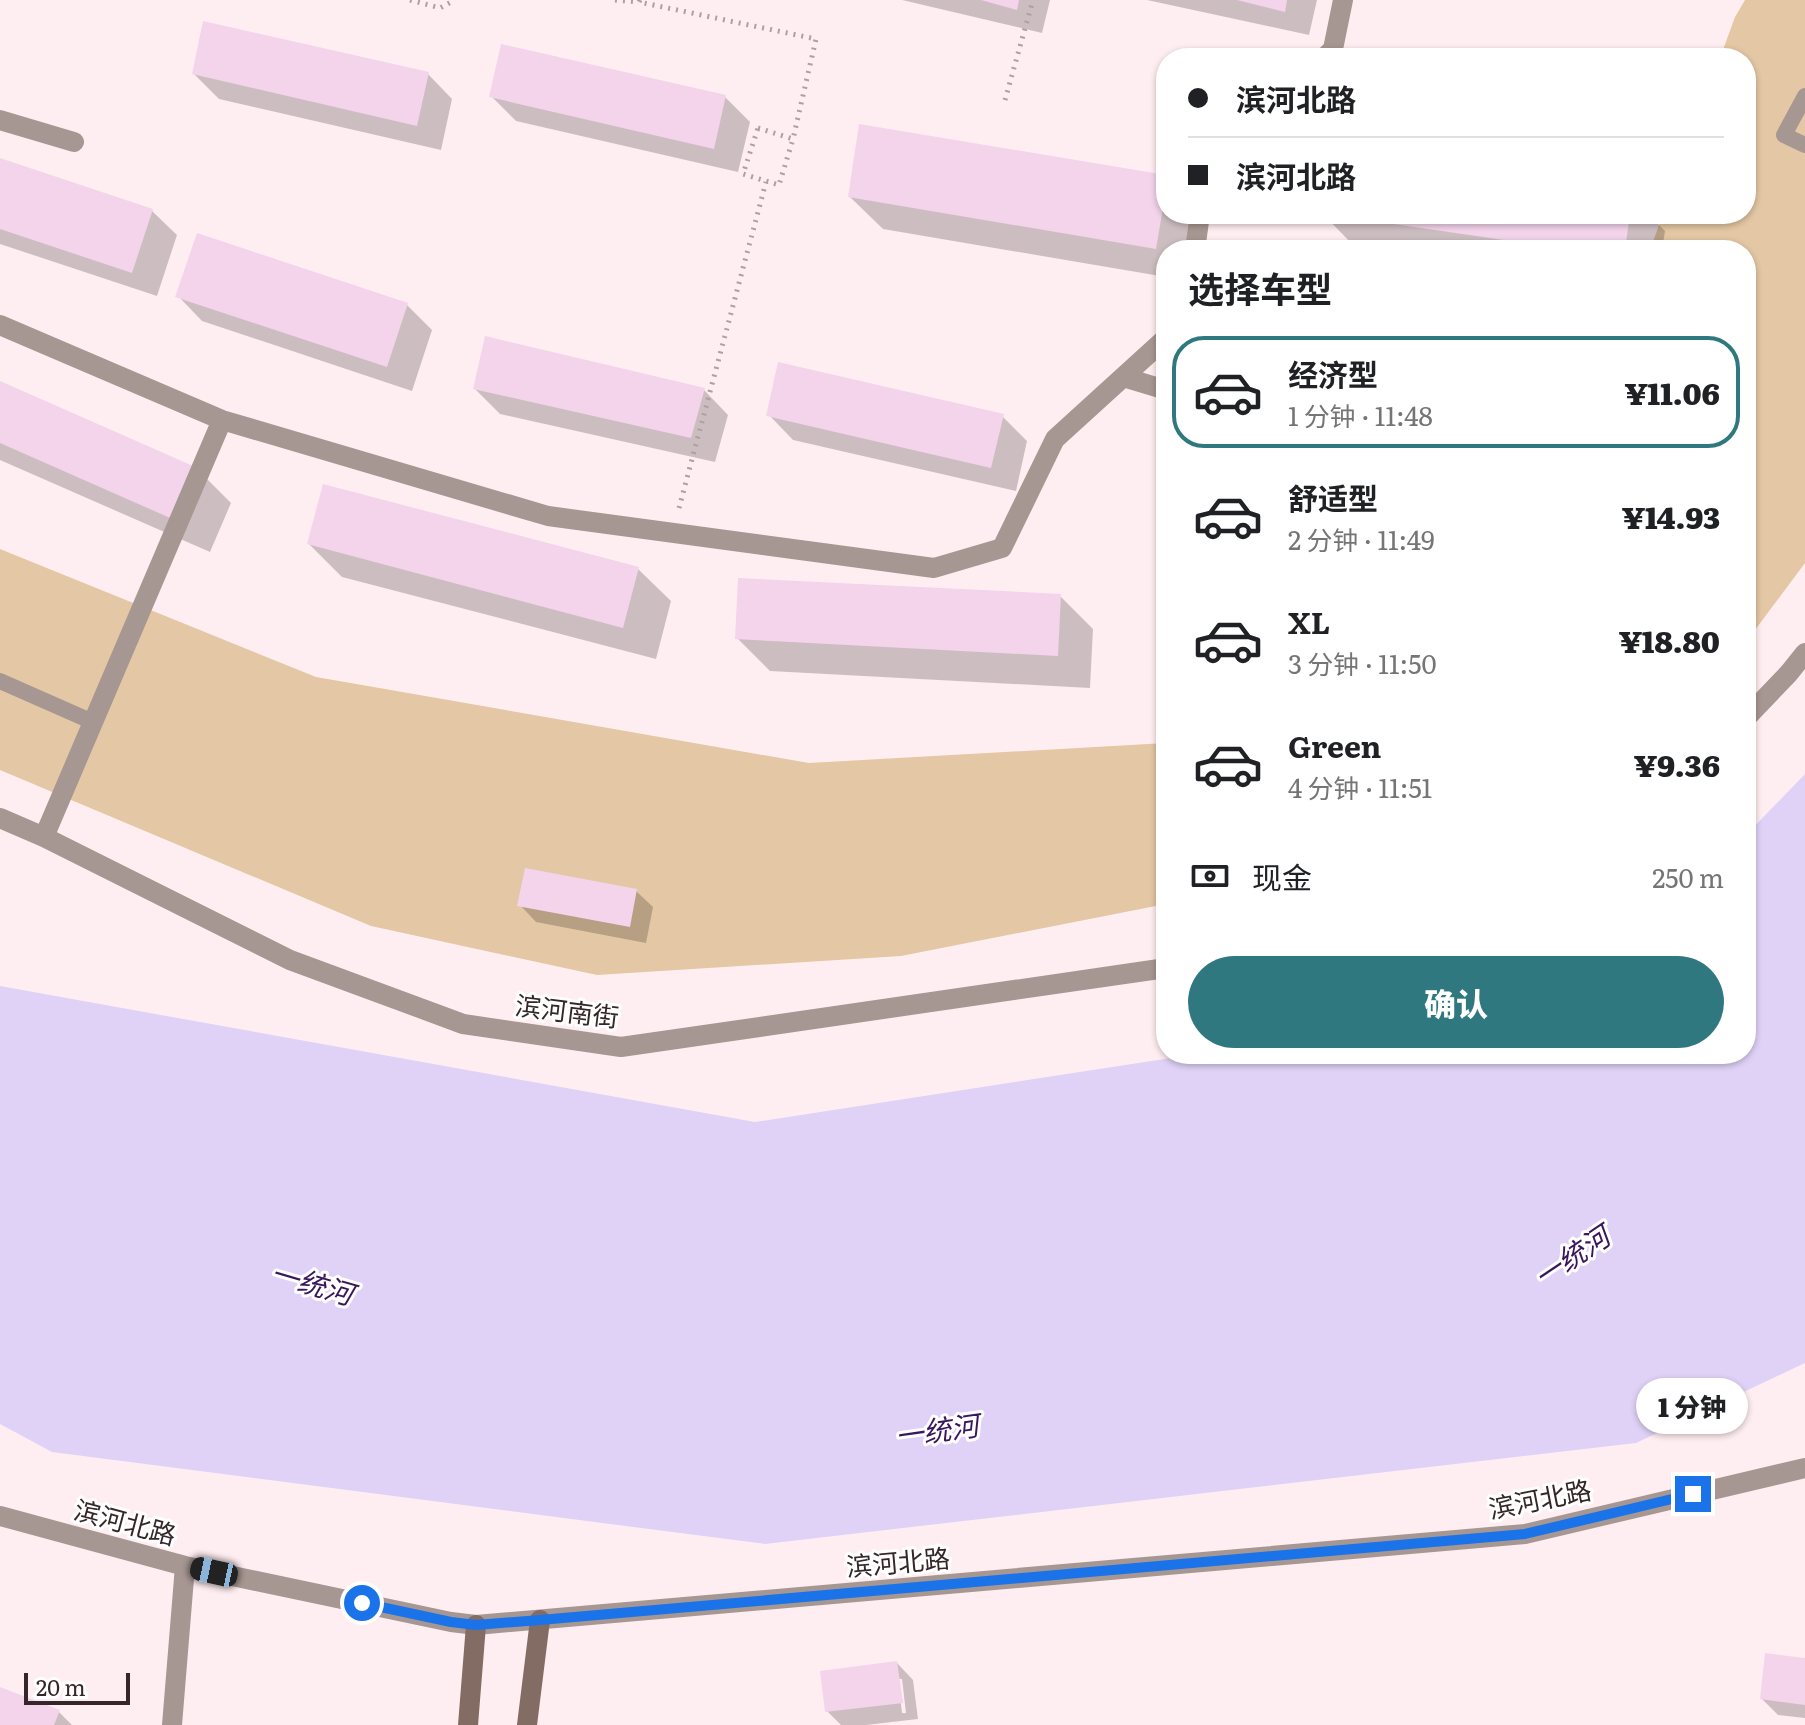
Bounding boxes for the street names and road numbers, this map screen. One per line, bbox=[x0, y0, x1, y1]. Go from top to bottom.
street label: 滨河南街 bbox=[513, 984, 621, 1035]
street label: 滨河北路 bbox=[1485, 1468, 1594, 1527]
street label: 滨河北路 bbox=[70, 1488, 181, 1553]
street label: 滨河北路 bbox=[844, 1537, 951, 1584]

